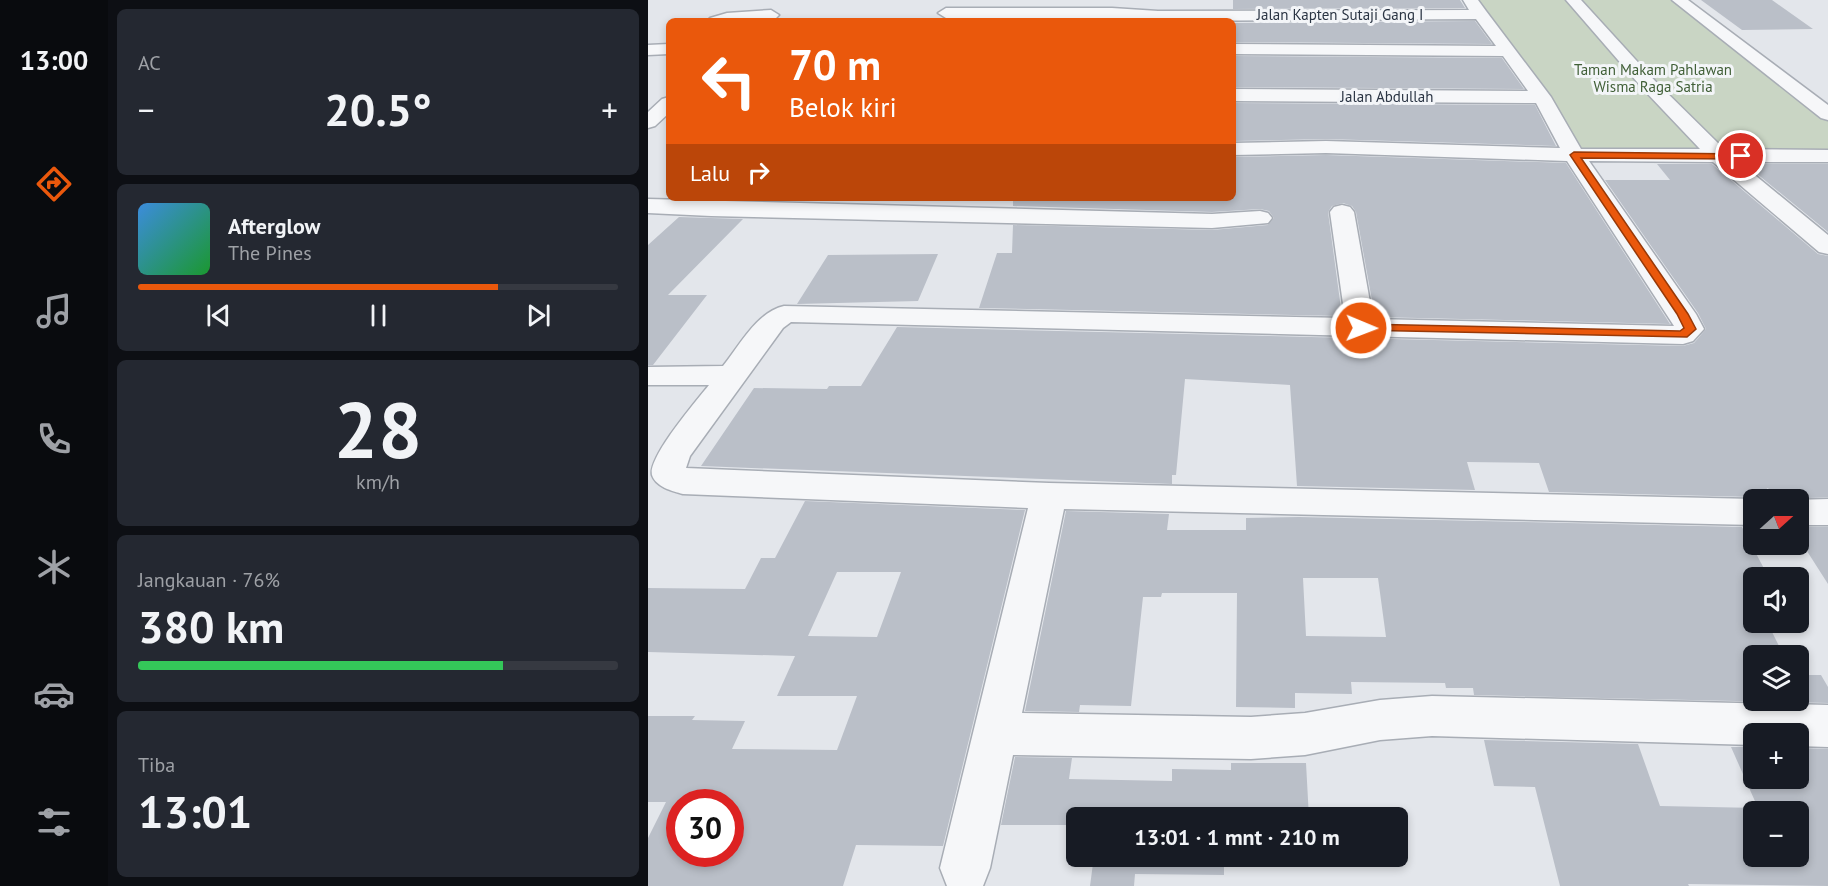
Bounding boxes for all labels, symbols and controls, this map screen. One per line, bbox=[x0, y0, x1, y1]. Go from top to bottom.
street label: Jalan Kapten Sutaji Gang I bbox=[1256, 5, 1423, 24]
text: 70 m bbox=[789, 37, 881, 92]
icon: left bbox=[690, 42, 768, 120]
text: 13:00 bbox=[20, 43, 88, 77]
text: AC bbox=[138, 50, 161, 76]
park label: Taman Makam Pahlawan Wisma Raga Satria bbox=[1574, 60, 1732, 96]
text: 20.5° bbox=[324, 80, 432, 138]
street label: Jalan Abdullah bbox=[1340, 87, 1433, 106]
text: − bbox=[138, 88, 155, 131]
text: + bbox=[601, 88, 618, 131]
text: Belok kiri bbox=[789, 90, 897, 124]
pin bbox=[1715, 130, 1766, 181]
icon: arrive bbox=[1724, 139, 1757, 172]
icon: right bbox=[742, 156, 775, 189]
text: Lalu bbox=[690, 159, 730, 187]
icon: directions bbox=[33, 163, 75, 205]
text: Afterglow bbox=[228, 212, 320, 240]
text: The Pines bbox=[228, 240, 312, 266]
icon: music bbox=[33, 290, 75, 332]
position arrow bbox=[1329, 296, 1393, 360]
icon: previous bbox=[202, 299, 235, 332]
icon: pause bbox=[362, 299, 395, 332]
icon: next bbox=[522, 299, 555, 332]
text: 28 bbox=[334, 379, 422, 480]
icon: phone bbox=[33, 418, 75, 460]
text: km/h bbox=[356, 469, 400, 495]
north arrow bbox=[1743, 489, 1809, 555]
map controls bbox=[1743, 489, 1809, 867]
icon: climate bbox=[33, 546, 75, 588]
text: Jangkauan · 76% bbox=[138, 567, 280, 593]
button: sound bbox=[1743, 567, 1809, 633]
text: 380 km bbox=[138, 597, 284, 655]
button: layers bbox=[1743, 645, 1809, 711]
icon: car bbox=[33, 673, 75, 715]
button: + bbox=[1743, 723, 1809, 789]
text: Tiba bbox=[138, 752, 175, 778]
text: 13:01 bbox=[138, 782, 252, 840]
speed limit sign: 30 bbox=[666, 789, 744, 867]
icon: filters bbox=[33, 801, 75, 843]
button: − bbox=[1743, 801, 1809, 867]
text: 13:01 · 1 mnt · 210 m bbox=[1134, 823, 1340, 851]

